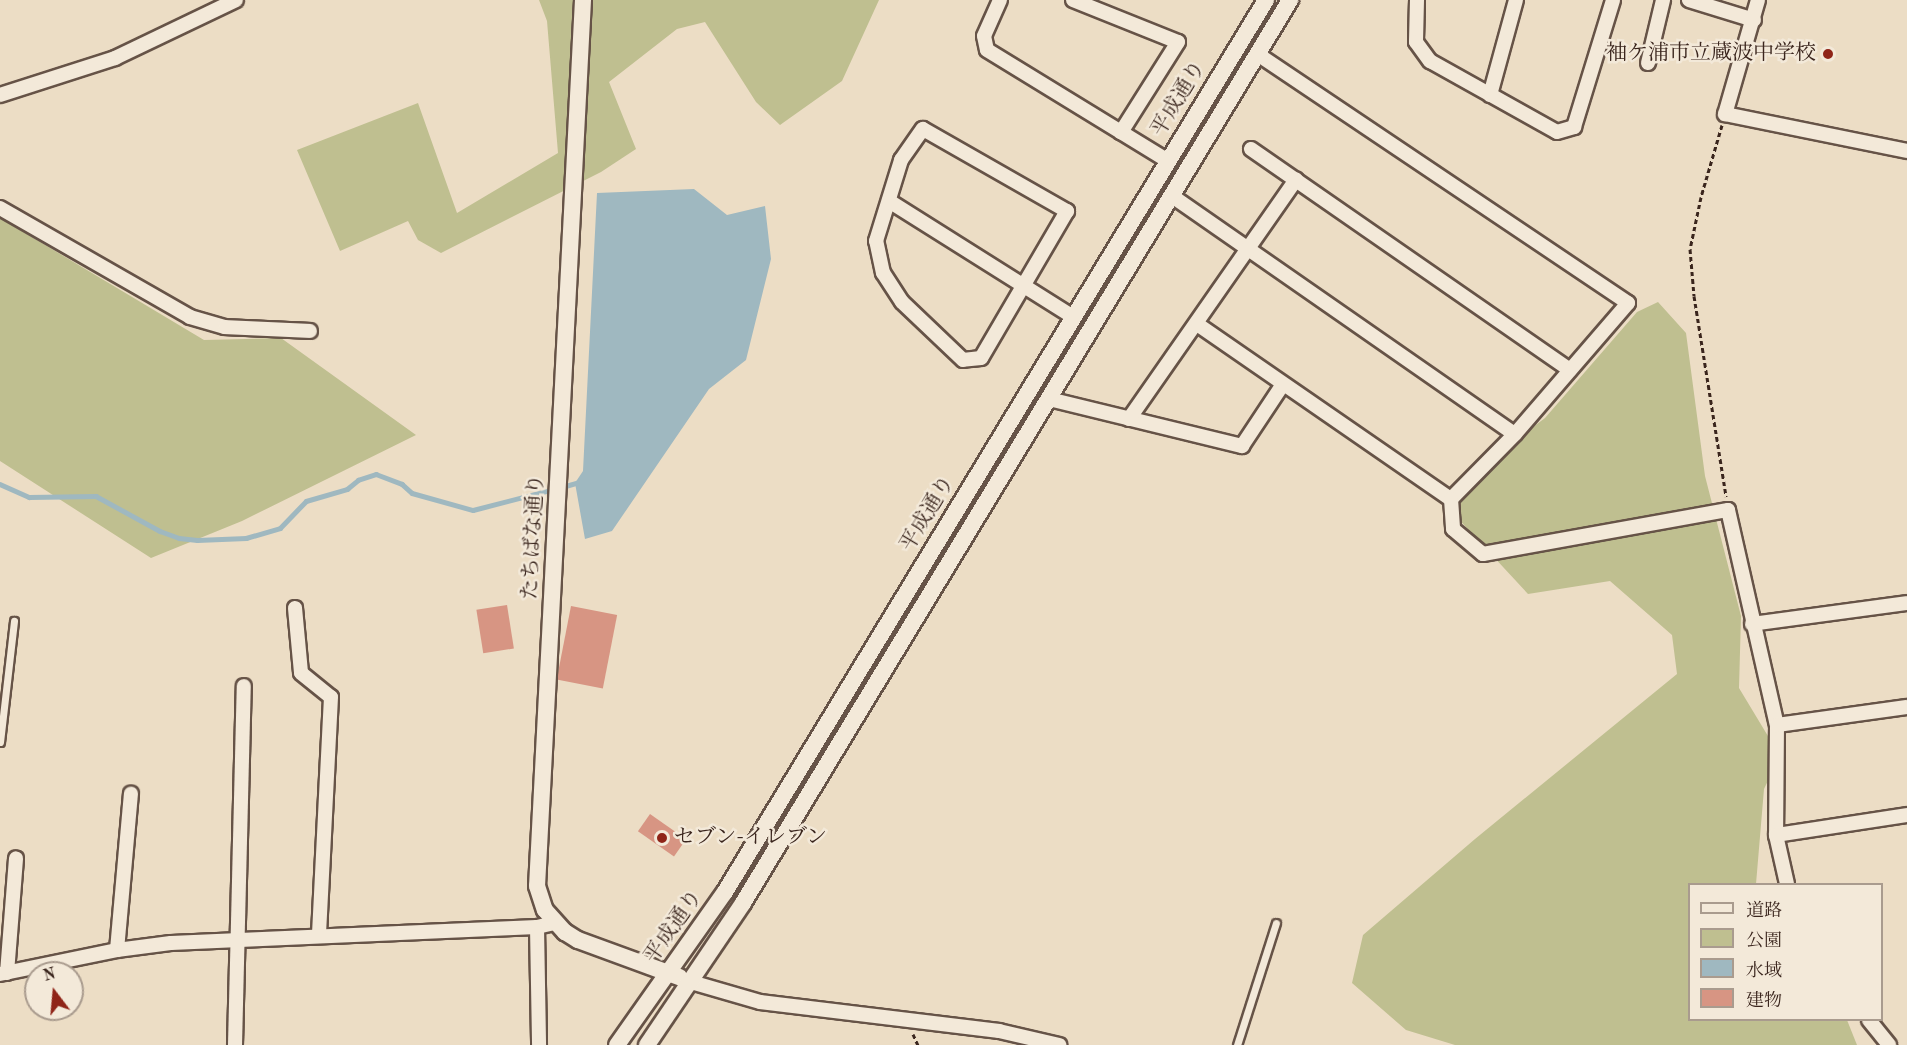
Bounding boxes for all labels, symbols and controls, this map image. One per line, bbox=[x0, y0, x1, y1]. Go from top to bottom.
place label: 袖ケ浦市立蔵波中学校 bbox=[1606, 41, 1816, 67]
marker: 袖ケ浦市立蔵波中学校 bbox=[1821, 47, 1835, 61]
street label: 平成通り bbox=[1147, 57, 1211, 141]
street label: 平成通り bbox=[896, 472, 960, 556]
street label: たちばな通り bbox=[518, 473, 550, 601]
place label: セブン-イレブン bbox=[674, 825, 829, 851]
marker: セブン-イレブン bbox=[655, 831, 669, 845]
legend bbox=[1688, 883, 1883, 1021]
street label: 平成通り bbox=[640, 885, 708, 969]
text: 道路 bbox=[1746, 902, 1782, 920]
text: 公園 bbox=[1746, 932, 1782, 950]
north arrow bbox=[24, 961, 84, 1021]
text: 水域 bbox=[1746, 962, 1782, 980]
text: N bbox=[41, 966, 58, 985]
text: 建物 bbox=[1746, 992, 1782, 1010]

